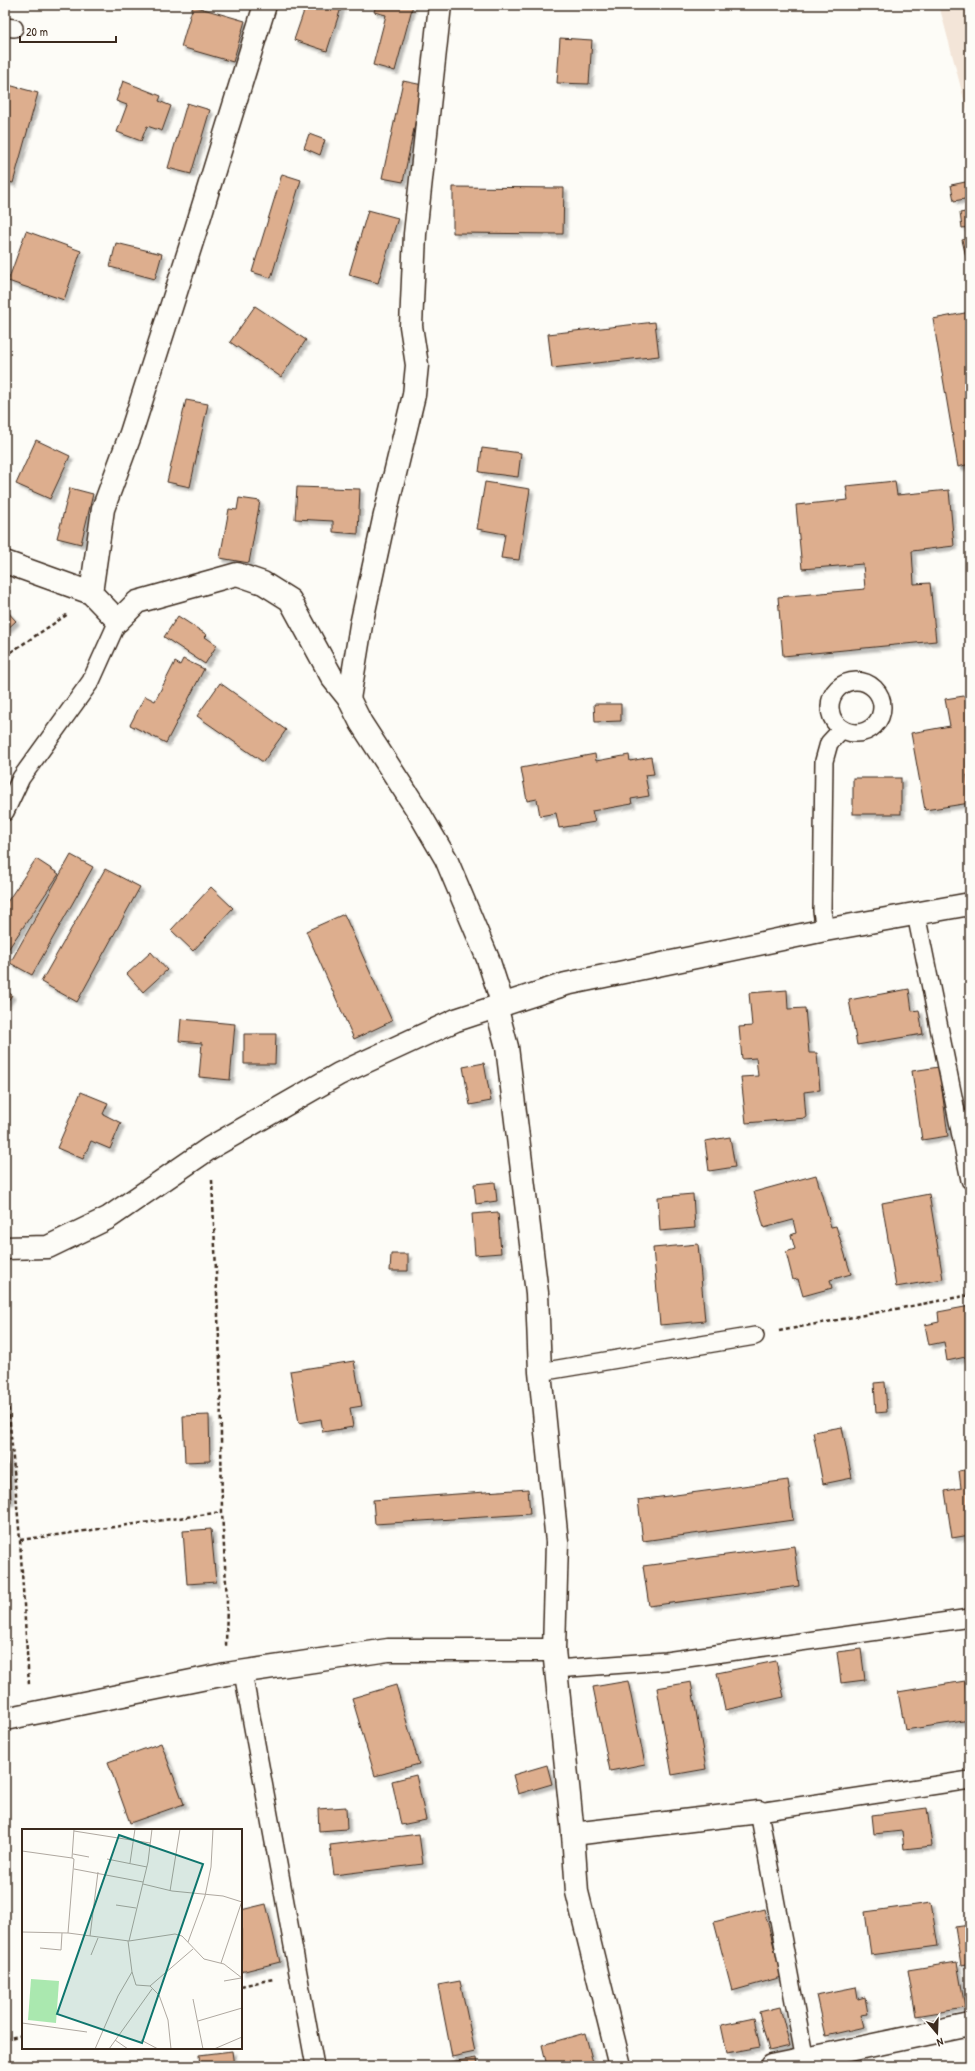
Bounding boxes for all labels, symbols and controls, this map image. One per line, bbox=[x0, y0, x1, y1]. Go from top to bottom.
scale bar bbox=[20, 18, 116, 44]
text: 20 m bbox=[26, 23, 48, 40]
inset map bbox=[22, 1829, 242, 2049]
north arrow bbox=[917, 2013, 957, 2053]
text: N bbox=[935, 2035, 945, 2050]

